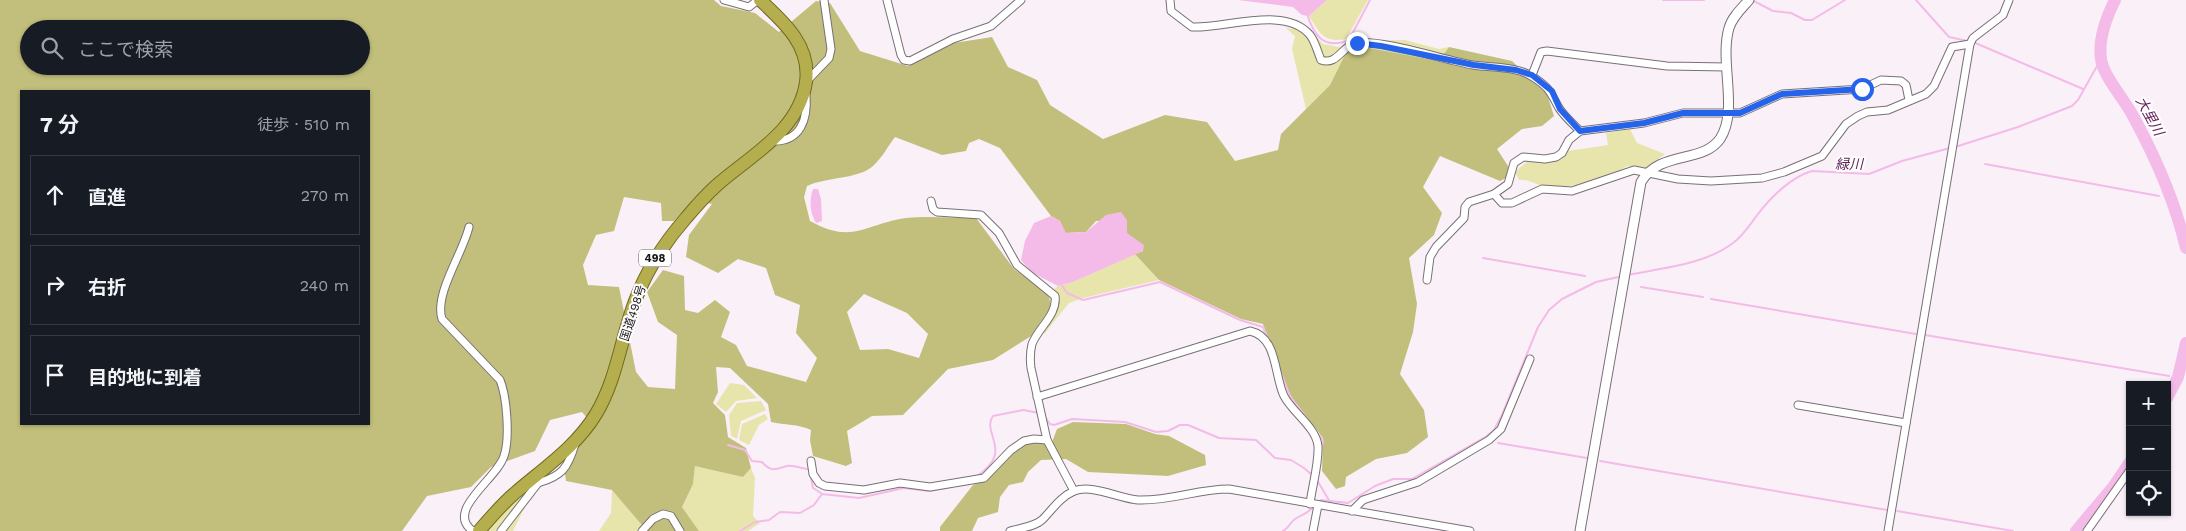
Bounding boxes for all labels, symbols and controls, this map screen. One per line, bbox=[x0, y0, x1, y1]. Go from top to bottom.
search box bbox=[20, 20, 370, 75]
route end bbox=[1346, 32, 1369, 55]
icon: search bbox=[38, 34, 66, 62]
text: ここで検索 bbox=[78, 38, 173, 61]
route start bbox=[1851, 78, 1874, 101]
water label: 大里川 bbox=[2133, 94, 2168, 140]
text: 7 分 bbox=[40, 112, 79, 137]
text: 徒歩 · 510 m bbox=[257, 115, 350, 134]
water label: 緑川 bbox=[1835, 156, 1865, 172]
icon: ahead bbox=[41, 181, 69, 209]
text: 直進 bbox=[88, 186, 126, 209]
text: 270 m bbox=[301, 186, 349, 205]
road number: 498 bbox=[639, 250, 671, 266]
icon: right bbox=[41, 271, 69, 299]
text: 右折 bbox=[88, 276, 126, 299]
text: 240 m bbox=[300, 276, 349, 295]
street label: 国道498号 bbox=[617, 283, 649, 343]
icon: arrive bbox=[41, 361, 69, 389]
text: 目的地に到着 bbox=[88, 366, 202, 389]
map controls bbox=[2126, 381, 2171, 516]
button: + bbox=[2126, 381, 2171, 426]
button: − bbox=[2126, 426, 2171, 471]
button: locate bbox=[2126, 471, 2171, 516]

